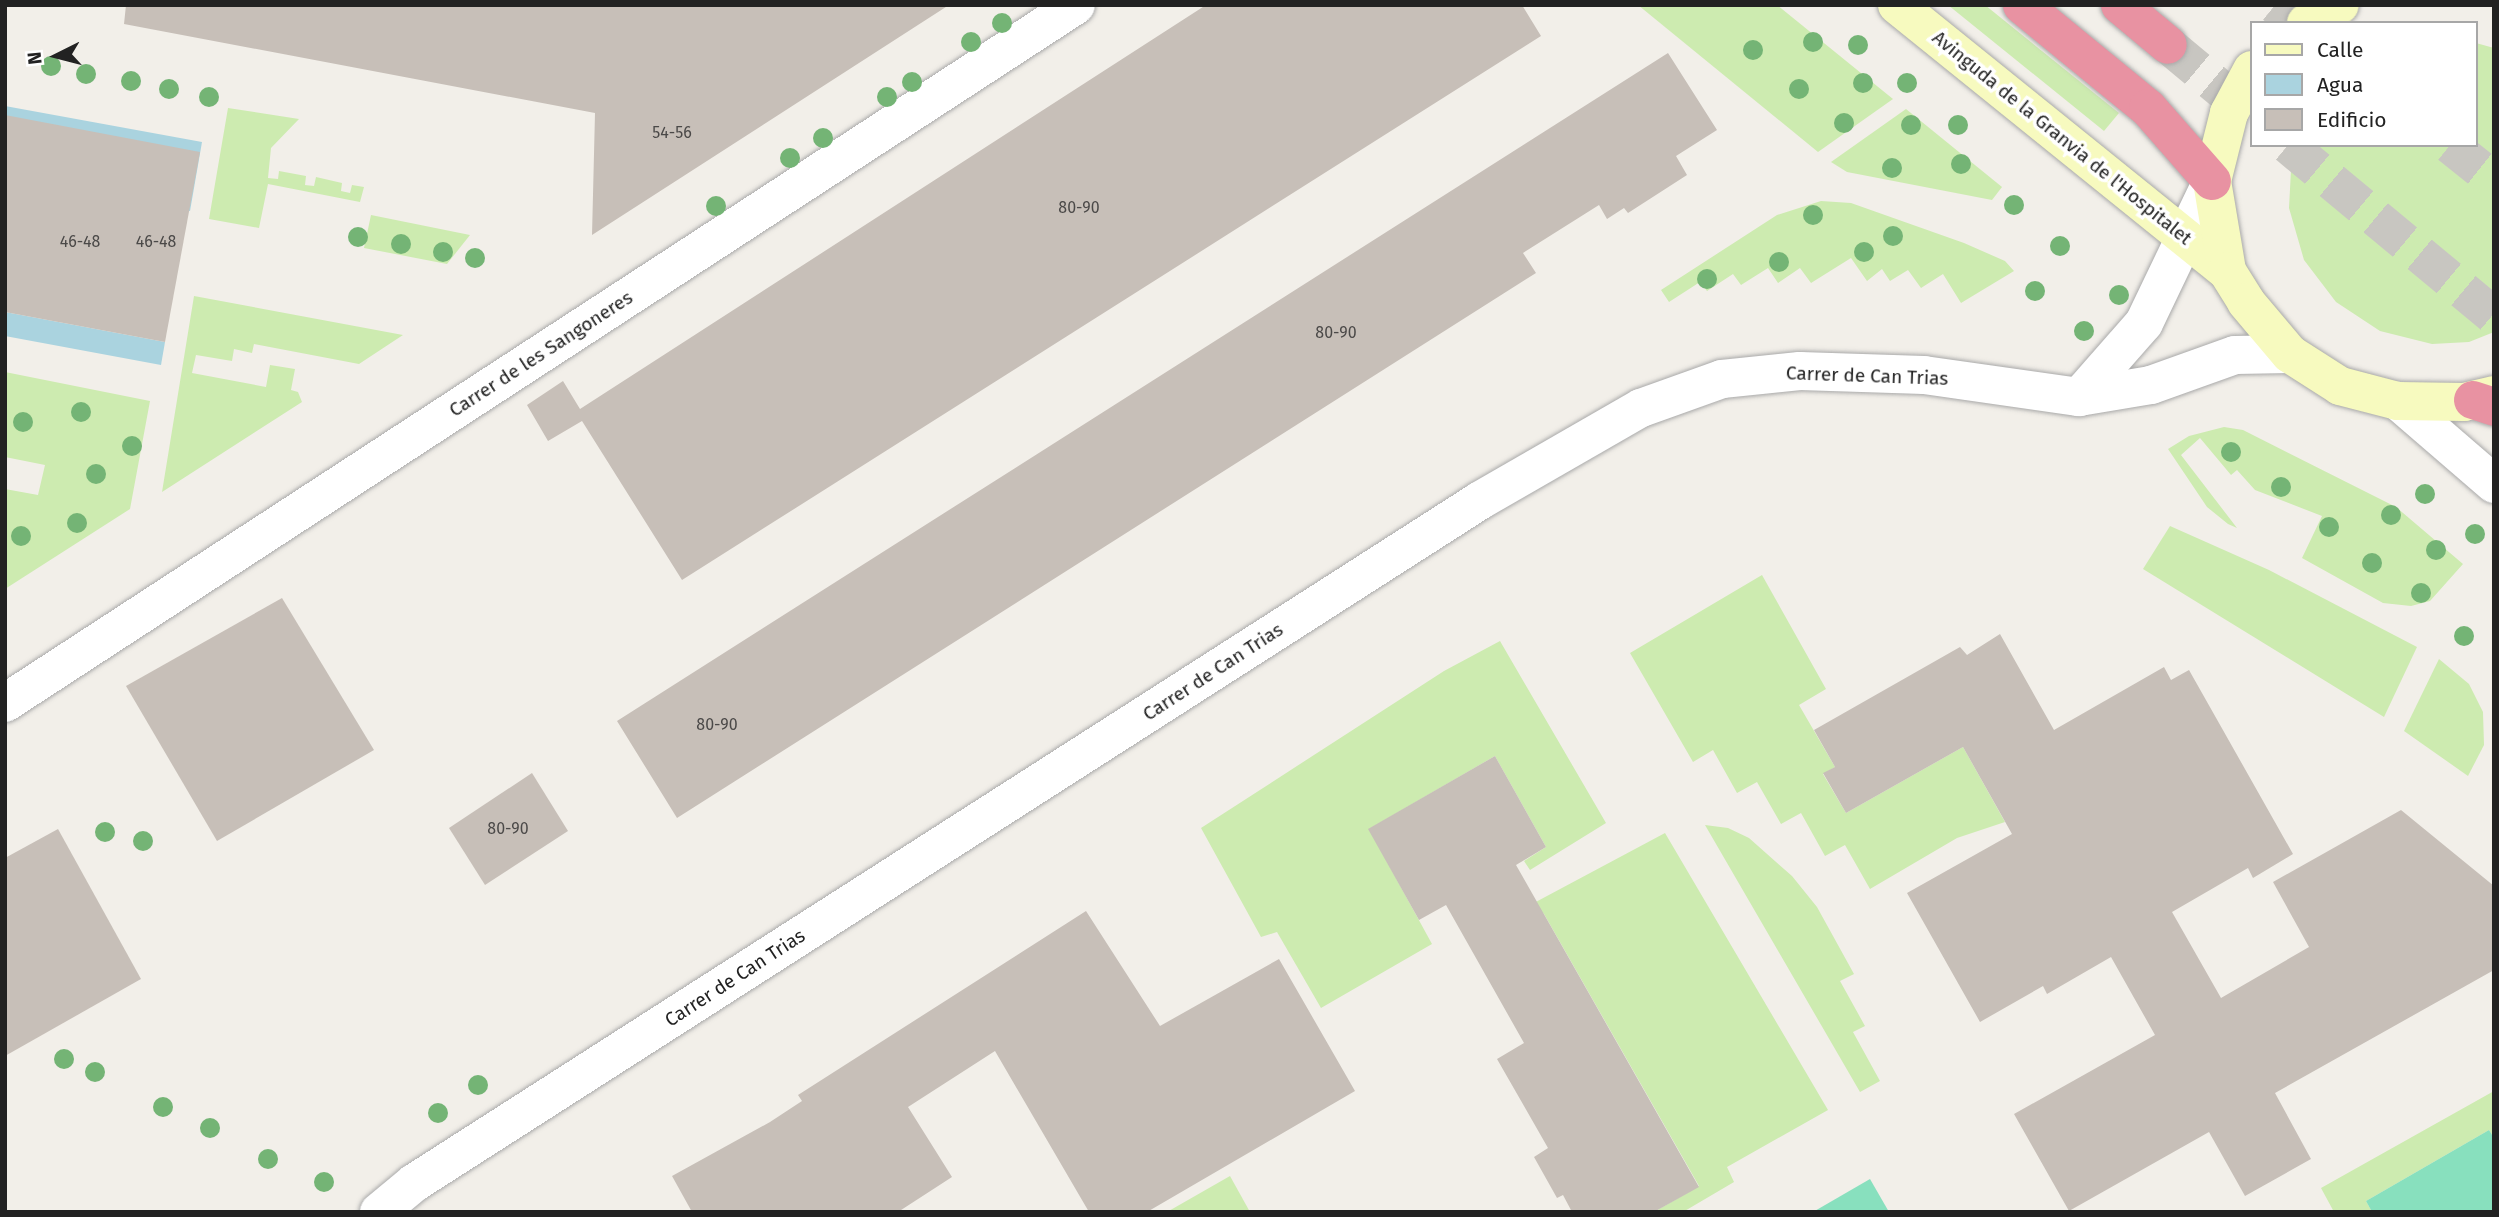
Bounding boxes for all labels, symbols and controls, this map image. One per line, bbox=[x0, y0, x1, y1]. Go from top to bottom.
north arrow bbox=[21, 21, 91, 91]
legend bbox=[2250, 21, 2478, 147]
street label: Avinguda de la Granvia de l'Hospitalet bbox=[1928, 26, 2196, 250]
text: Calle bbox=[2317, 37, 2363, 63]
text: N bbox=[23, 51, 47, 66]
text: Agua bbox=[2317, 72, 2363, 98]
text: Edificio bbox=[2317, 107, 2387, 133]
house number: 54-56 bbox=[652, 123, 692, 143]
house number: 80-90 bbox=[1058, 198, 1100, 218]
house number: 46-48 bbox=[60, 232, 100, 252]
house number: 46-48 bbox=[136, 232, 176, 252]
street label: Carrer de les Sangoneres bbox=[445, 286, 637, 422]
house number: 80-90 bbox=[1315, 323, 1357, 343]
street label: Carrer de Can Trias bbox=[1786, 362, 1948, 390]
street label: Carrer de Can Trias bbox=[1139, 618, 1287, 726]
house number: 80-90 bbox=[696, 715, 738, 735]
house number: 80-90 bbox=[487, 819, 529, 839]
street label: Carrer de Can Trias bbox=[661, 924, 809, 1032]

